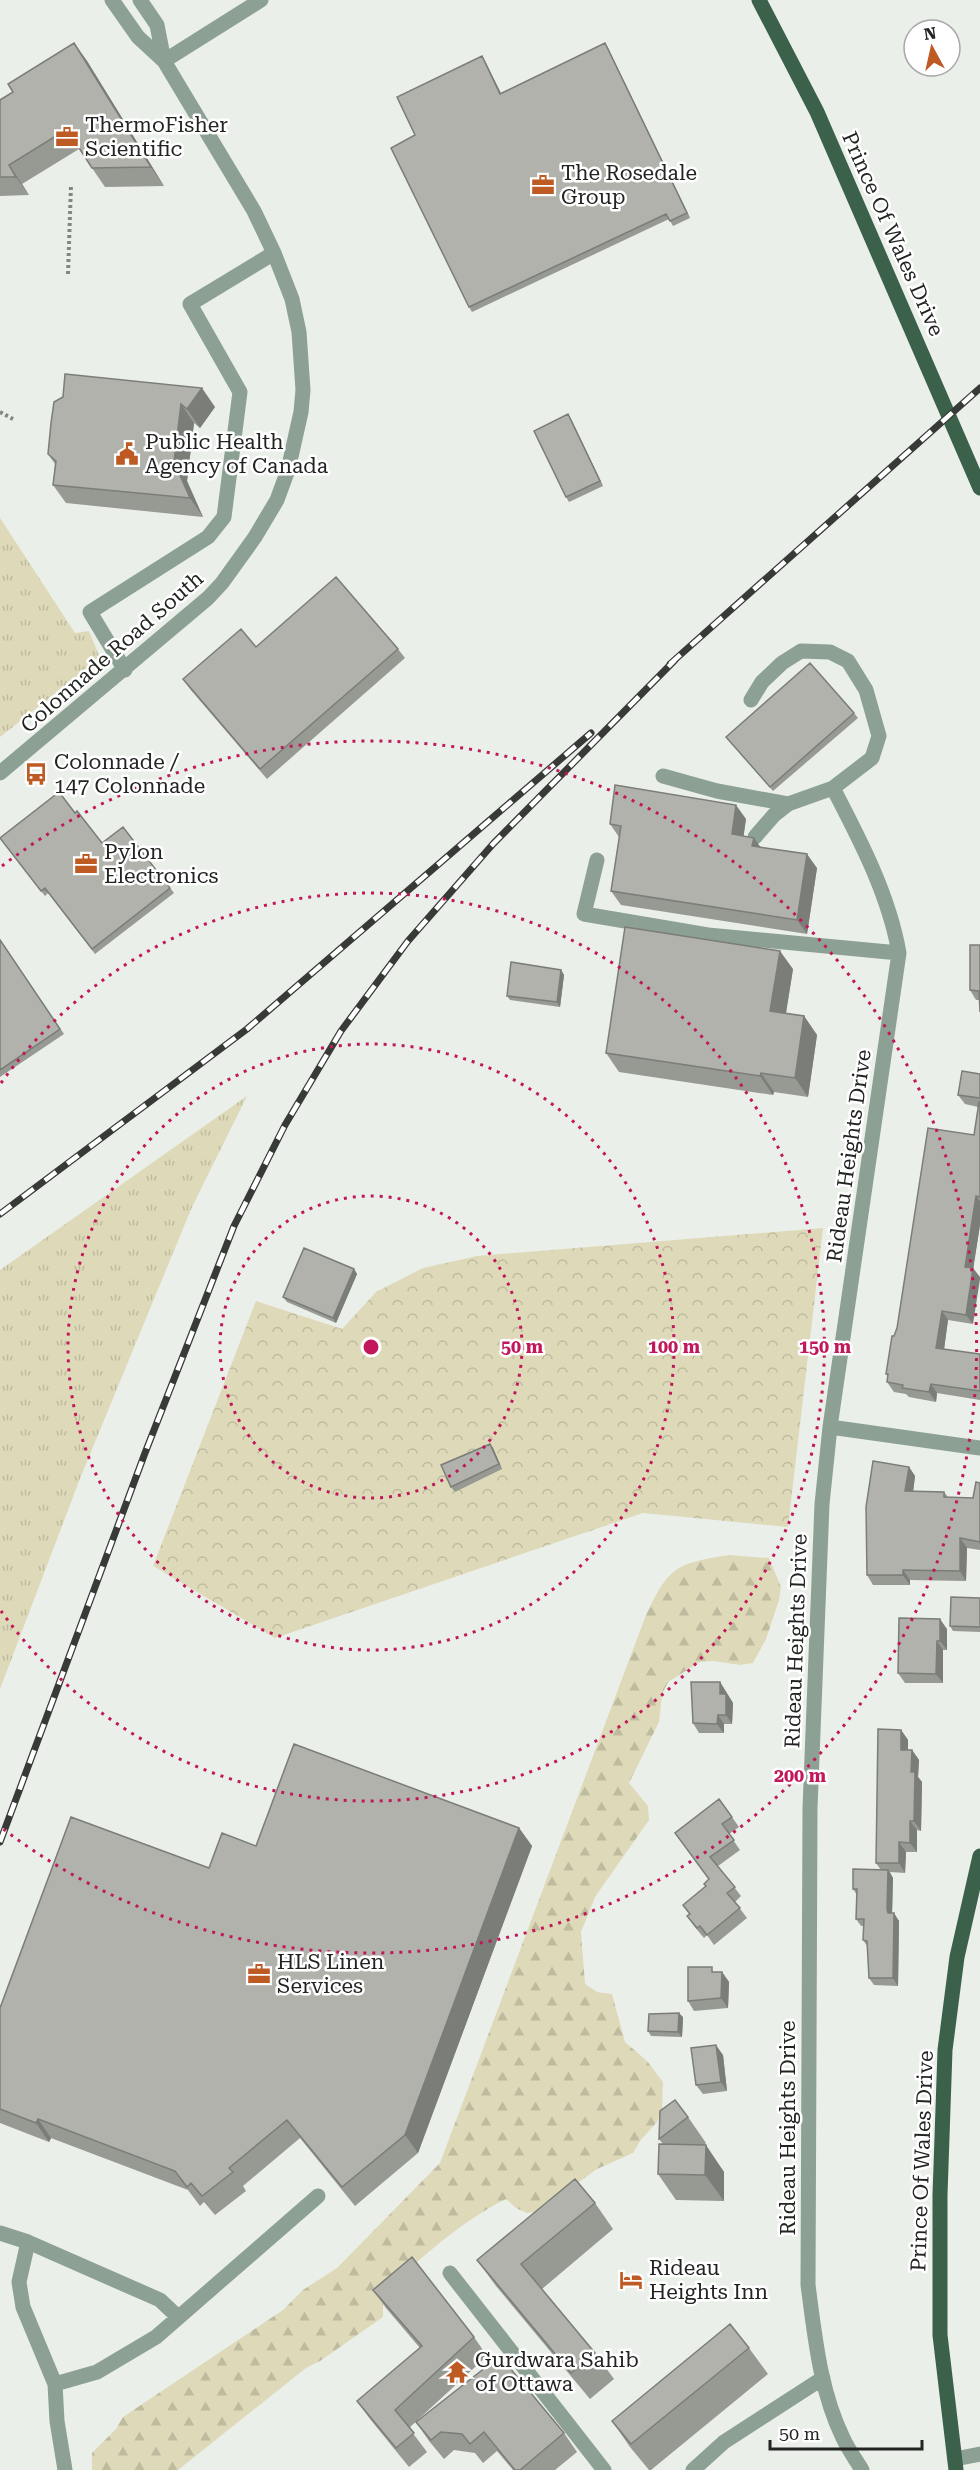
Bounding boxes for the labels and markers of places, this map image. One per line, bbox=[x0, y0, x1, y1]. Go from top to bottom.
place label: ThermoFisher Scientific bbox=[85, 113, 228, 161]
office icon: ThermoFisher Scientific bbox=[54, 124, 80, 150]
place label: The Rosedale Group bbox=[561, 161, 697, 209]
office icon: The Rosedale Group bbox=[530, 172, 556, 198]
place label: Public Health Agency of Canada bbox=[145, 430, 329, 478]
public building icon: Public Health Agency of Canada bbox=[114, 441, 140, 467]
place label: Colonnade / 147 Colonnade bbox=[54, 750, 205, 798]
bus stop icon: Colonnade / 147 Colonnade bbox=[23, 761, 49, 787]
place label: Pylon Electronics bbox=[104, 840, 219, 888]
office icon: Pylon Electronics bbox=[73, 851, 99, 877]
centre of rings bbox=[361, 1337, 381, 1357]
place label: HLS Linen Services bbox=[277, 1950, 385, 1998]
office icon: HLS Linen Services bbox=[246, 1961, 272, 1987]
place label: Rideau Heights Inn bbox=[649, 2256, 769, 2304]
hotel icon: Rideau Heights Inn bbox=[618, 2267, 644, 2293]
place label: Gurdwara Sahib of Ottawa bbox=[475, 2348, 639, 2396]
temple icon: Gurdwara Sahib of Ottawa bbox=[444, 2359, 470, 2385]

